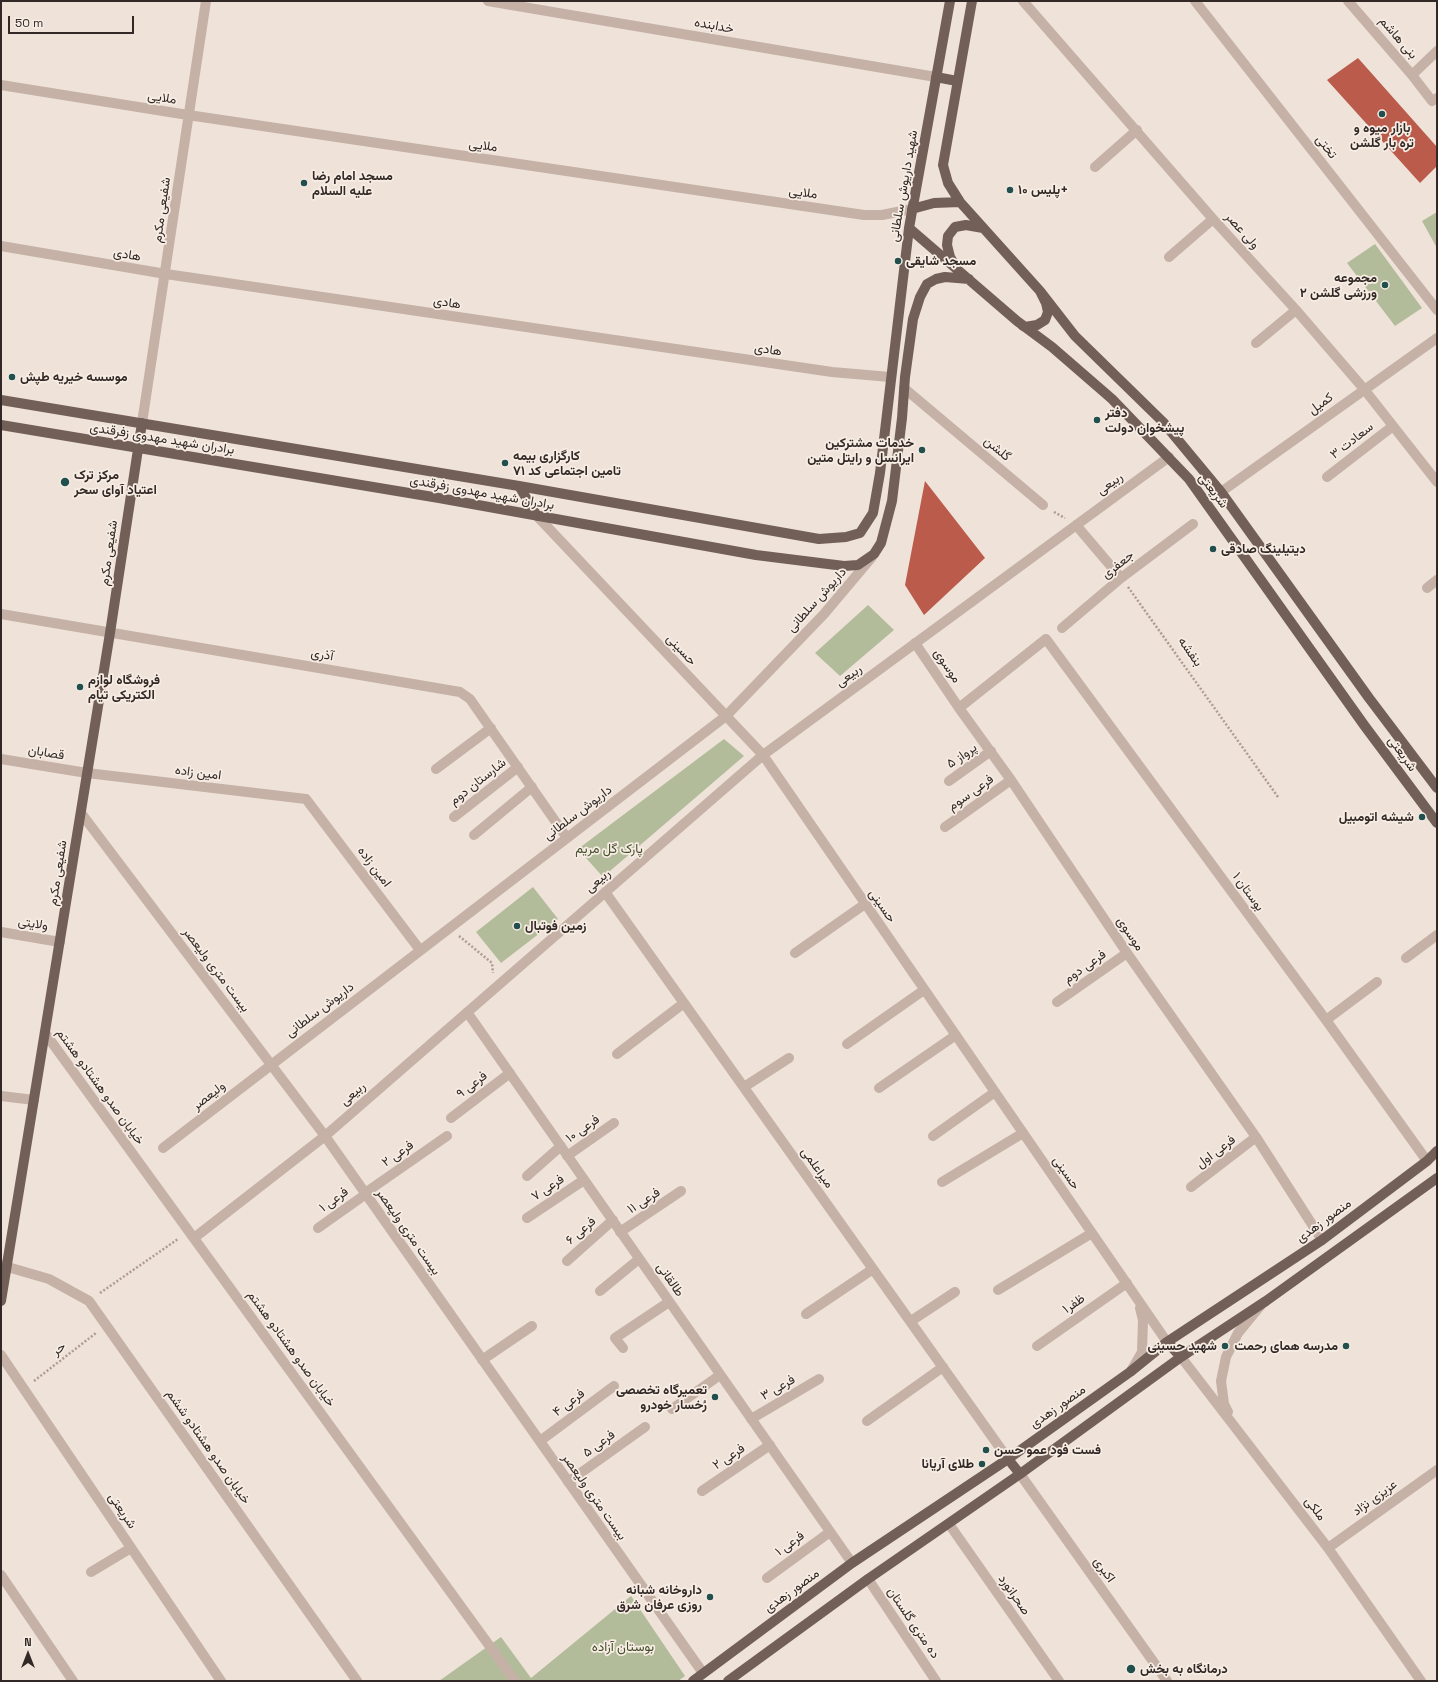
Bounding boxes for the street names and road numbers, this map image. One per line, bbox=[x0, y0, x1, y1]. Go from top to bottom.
street label: بنی هاشم bbox=[1375, 14, 1421, 62]
street label: خدابنده bbox=[693, 15, 735, 37]
street label: ملایی bbox=[146, 88, 178, 108]
street label: شهید داریوش سلطانی bbox=[886, 129, 922, 243]
street label: تختی bbox=[1312, 132, 1340, 162]
street label: ملایی bbox=[468, 136, 498, 156]
street label: شفیعی مکرم bbox=[150, 176, 174, 244]
street label: ملایی bbox=[788, 183, 818, 203]
street label: ولی عصر bbox=[1221, 209, 1263, 253]
street label: هادی bbox=[112, 245, 142, 265]
street label: هادی bbox=[432, 293, 462, 313]
street label: هادی bbox=[753, 340, 783, 360]
street label: کمیل bbox=[1305, 390, 1337, 418]
street label: سعادت ۳ bbox=[1327, 419, 1377, 463]
street label: برادران شهید مهدوی زفرقندی bbox=[89, 420, 235, 458]
street label: گلشن bbox=[980, 433, 1014, 465]
street label: ربیعی bbox=[1094, 469, 1126, 499]
street label: شریعتی bbox=[1195, 470, 1231, 512]
street label: برادران شهید مهدوی زفرقندی bbox=[409, 473, 555, 513]
street label: شفیعی مکرم bbox=[97, 519, 121, 587]
street label: جعفری bbox=[1099, 548, 1137, 582]
street label: داریوش سلطانی bbox=[784, 564, 850, 636]
street label: حسینی bbox=[663, 631, 699, 669]
street label: بنفشه bbox=[1174, 634, 1206, 670]
street label: آذری bbox=[309, 645, 335, 665]
street label: موسوی bbox=[930, 646, 964, 686]
street label: ربیعی bbox=[833, 661, 865, 691]
street label: شریعتی bbox=[1384, 733, 1420, 775]
street label: پرواز ۵ bbox=[944, 740, 980, 772]
street label: قصابان bbox=[27, 742, 65, 764]
street label: شارستان دوم bbox=[447, 755, 509, 809]
street label: امين زاده bbox=[174, 762, 222, 784]
street label: فرعی سوم bbox=[945, 772, 997, 814]
street label: داریوش سلطانی bbox=[541, 782, 615, 844]
street label: شفیعی مکرم bbox=[45, 839, 71, 907]
street label: امین زاده bbox=[354, 844, 394, 890]
street label: ربیعی bbox=[582, 866, 614, 896]
street label: بوستان ۱ bbox=[1229, 870, 1267, 914]
street label: حسینی bbox=[865, 886, 899, 926]
street label: ولایتی bbox=[17, 914, 49, 934]
street label: موسوی bbox=[1113, 914, 1147, 954]
street label: بیست متری ولیعصر bbox=[179, 925, 253, 1015]
street label: فرعی دوم bbox=[1061, 947, 1109, 987]
street label: داریوش سلطانی bbox=[283, 979, 357, 1041]
street label: خیابان صدو هشتادو هشتم bbox=[53, 1026, 147, 1148]
street label: فرعی ۹ bbox=[453, 1068, 491, 1102]
street label: ولیعصر bbox=[189, 1078, 229, 1114]
street label: ربیعی bbox=[337, 1079, 369, 1109]
street label: فرعی ۱۰ bbox=[563, 1112, 603, 1146]
street label: فرعی اول bbox=[1193, 1132, 1239, 1172]
street label: فرعی ۲ bbox=[379, 1137, 417, 1171]
street label: میراعلمی bbox=[797, 1145, 837, 1191]
street label: حسینی bbox=[1049, 1153, 1083, 1193]
street label: فرعی ۷ bbox=[529, 1171, 567, 1205]
street label: فرعی ۱ bbox=[316, 1184, 352, 1216]
street label: فرعی ۱۱ bbox=[625, 1185, 663, 1217]
street label: بیست متری ولیعصر bbox=[372, 1186, 444, 1278]
street label: منصور زهدی bbox=[1293, 1196, 1355, 1246]
street label: فرعی ۶ bbox=[563, 1214, 599, 1248]
street label: طالقانی bbox=[653, 1260, 687, 1300]
street label: خیابان صدو هشتادو هشتم bbox=[244, 1288, 338, 1410]
street label: ظفر۱ bbox=[1060, 1291, 1088, 1317]
street label: حر bbox=[49, 1339, 69, 1359]
street label: فرعی ۳ bbox=[758, 1372, 798, 1404]
street label: منصور زهدی bbox=[1027, 1382, 1089, 1432]
street label: فرعی ۴ bbox=[550, 1386, 588, 1420]
street label: خیابان صدو هشتادو ششم bbox=[163, 1387, 253, 1507]
street label: فرعی ۵ bbox=[580, 1427, 618, 1461]
street label: فرعی ۲ bbox=[710, 1441, 748, 1473]
street label: بیست متری ولیعصر bbox=[558, 1451, 630, 1543]
street label: عزیزی نژاد bbox=[1350, 1477, 1400, 1519]
street label: شریعتی bbox=[104, 1490, 140, 1532]
street label: ملکی bbox=[1301, 1494, 1329, 1524]
street label: فرعی ۱ bbox=[772, 1528, 808, 1560]
street label: اکبری bbox=[1090, 1554, 1118, 1586]
street label: منصور زهدی bbox=[761, 1566, 823, 1616]
street label: صحرانورد bbox=[994, 1572, 1034, 1618]
street label: ده متری گلستان bbox=[883, 1584, 943, 1662]

